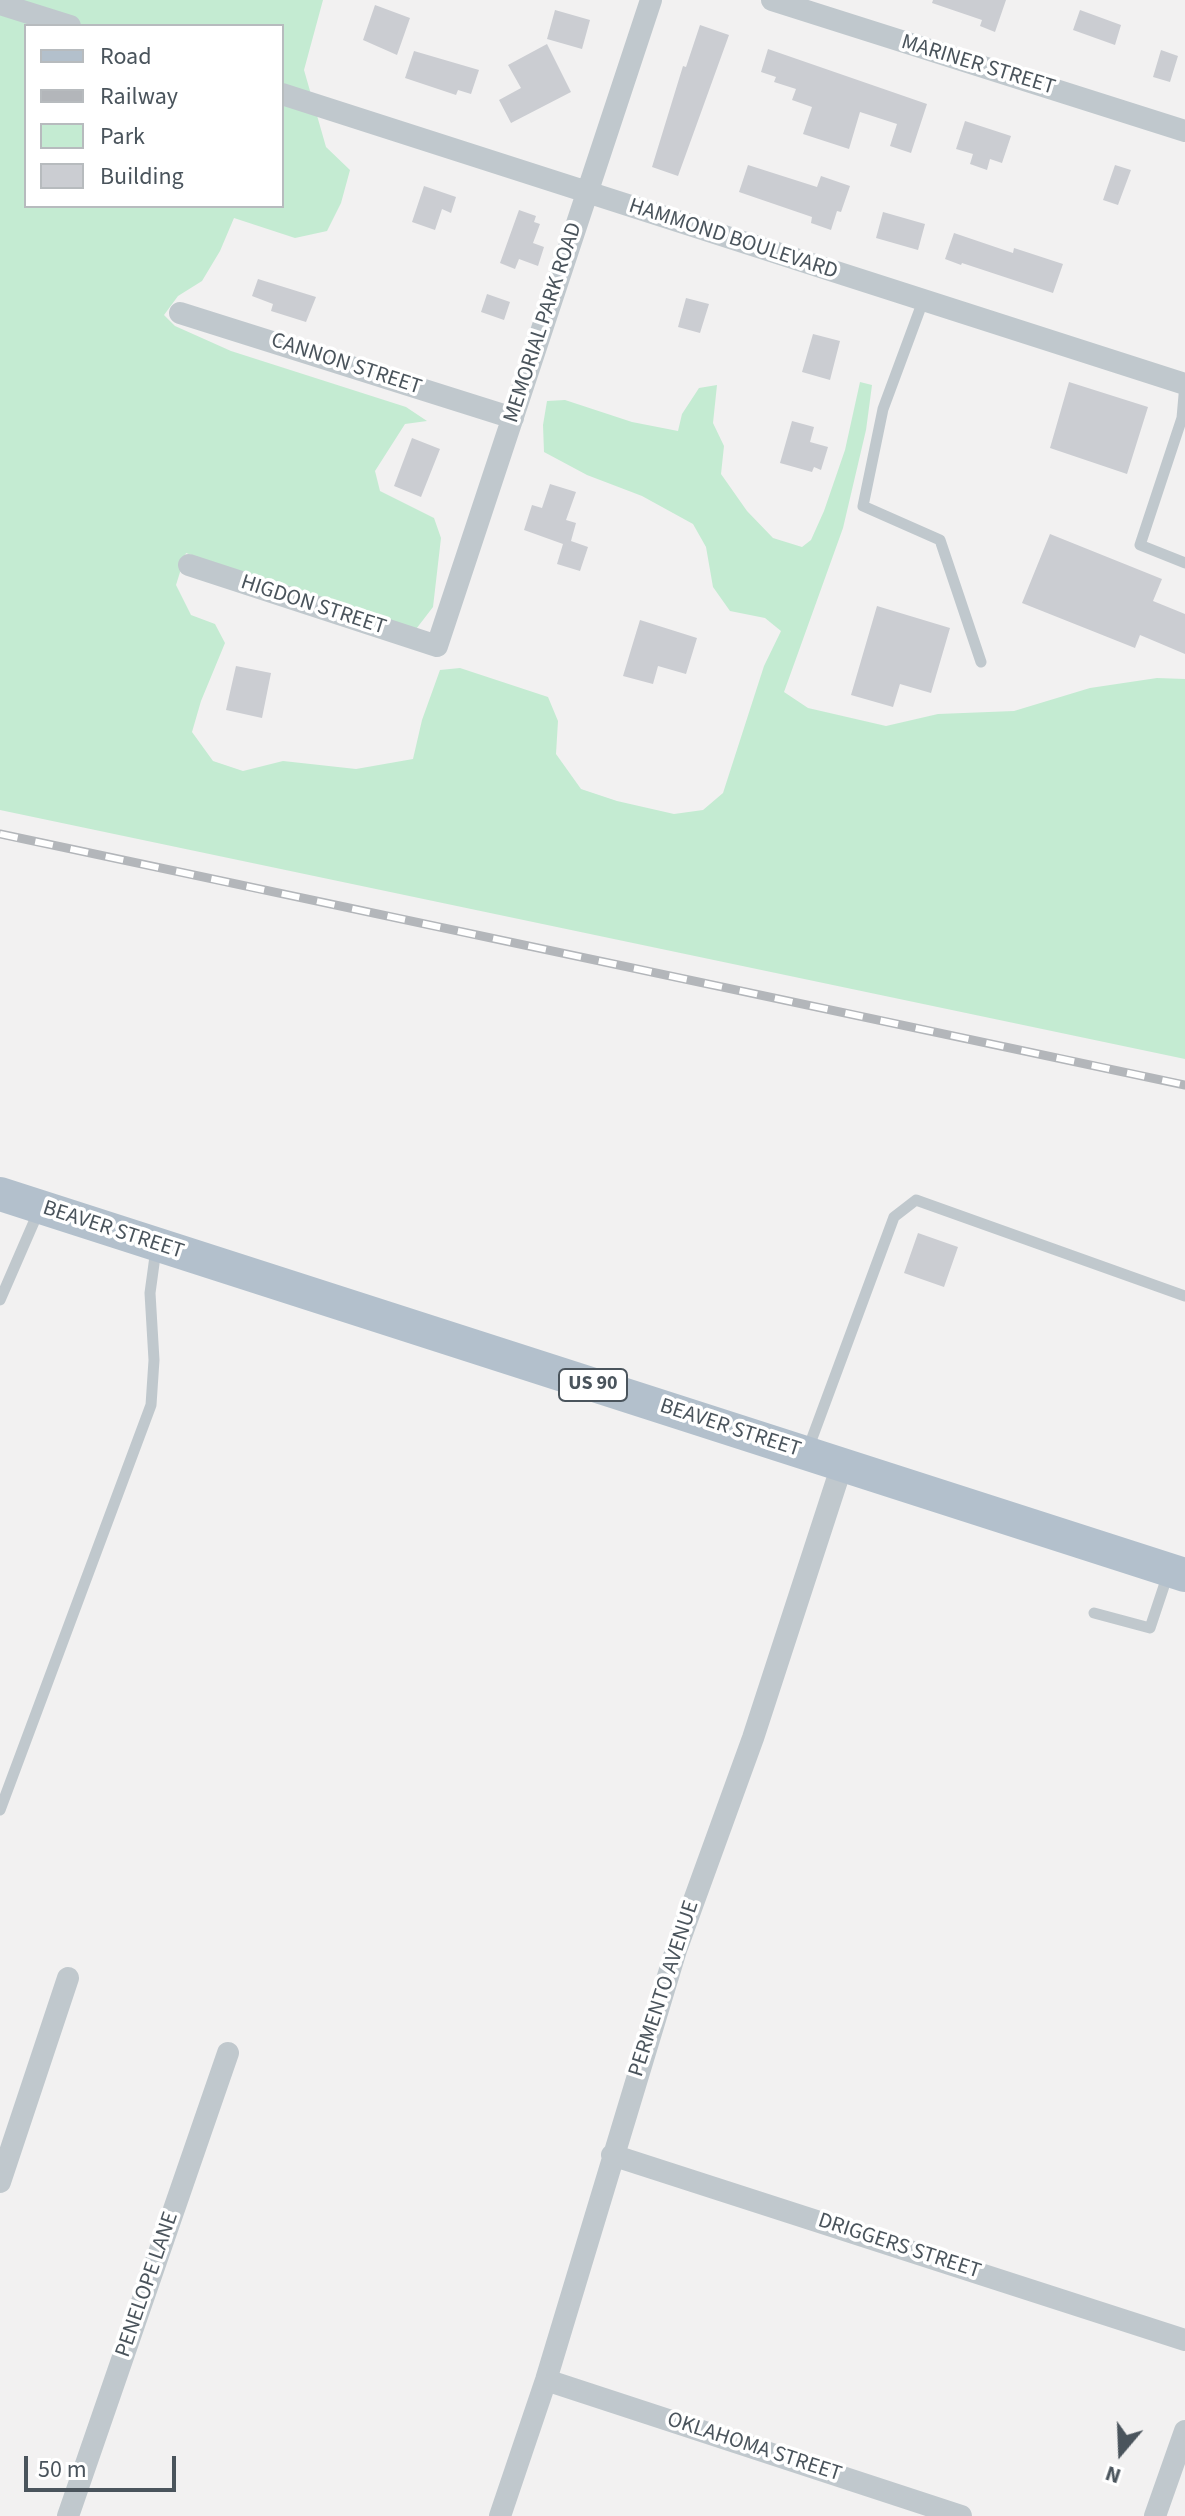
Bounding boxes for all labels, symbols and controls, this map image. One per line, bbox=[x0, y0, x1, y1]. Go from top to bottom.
legend bbox=[24, 24, 284, 208]
street label: MARINER STREET bbox=[898, 30, 1058, 102]
text: Road bbox=[100, 39, 152, 74]
text: Railway bbox=[100, 79, 178, 114]
text: Park bbox=[100, 119, 145, 154]
text: Building bbox=[100, 159, 184, 194]
street label: HAMMOND BOULEVARD bbox=[625, 194, 841, 286]
street label: MEMORIAL PARK ROAD bbox=[499, 220, 589, 426]
street label: CANNON STREET bbox=[267, 328, 425, 402]
street label: HIGDON STREET bbox=[237, 570, 389, 642]
street label: BEAVER STREET bbox=[39, 1196, 187, 1266]
road number: US 90 bbox=[559, 1369, 627, 1401]
street label: BEAVER STREET bbox=[656, 1394, 804, 1464]
street label: PERMENTO AVENUE bbox=[624, 1898, 706, 2080]
street label: DRIGGERS STREET bbox=[814, 2208, 984, 2286]
street label: PENELOPE LANE bbox=[111, 2209, 185, 2361]
street label: OKLAHOMA STREET bbox=[663, 2407, 845, 2489]
north arrow bbox=[1081, 2412, 1161, 2492]
scale bar bbox=[28, 2440, 180, 2490]
text: 50 m bbox=[38, 2452, 87, 2487]
text: N bbox=[1101, 2457, 1125, 2492]

